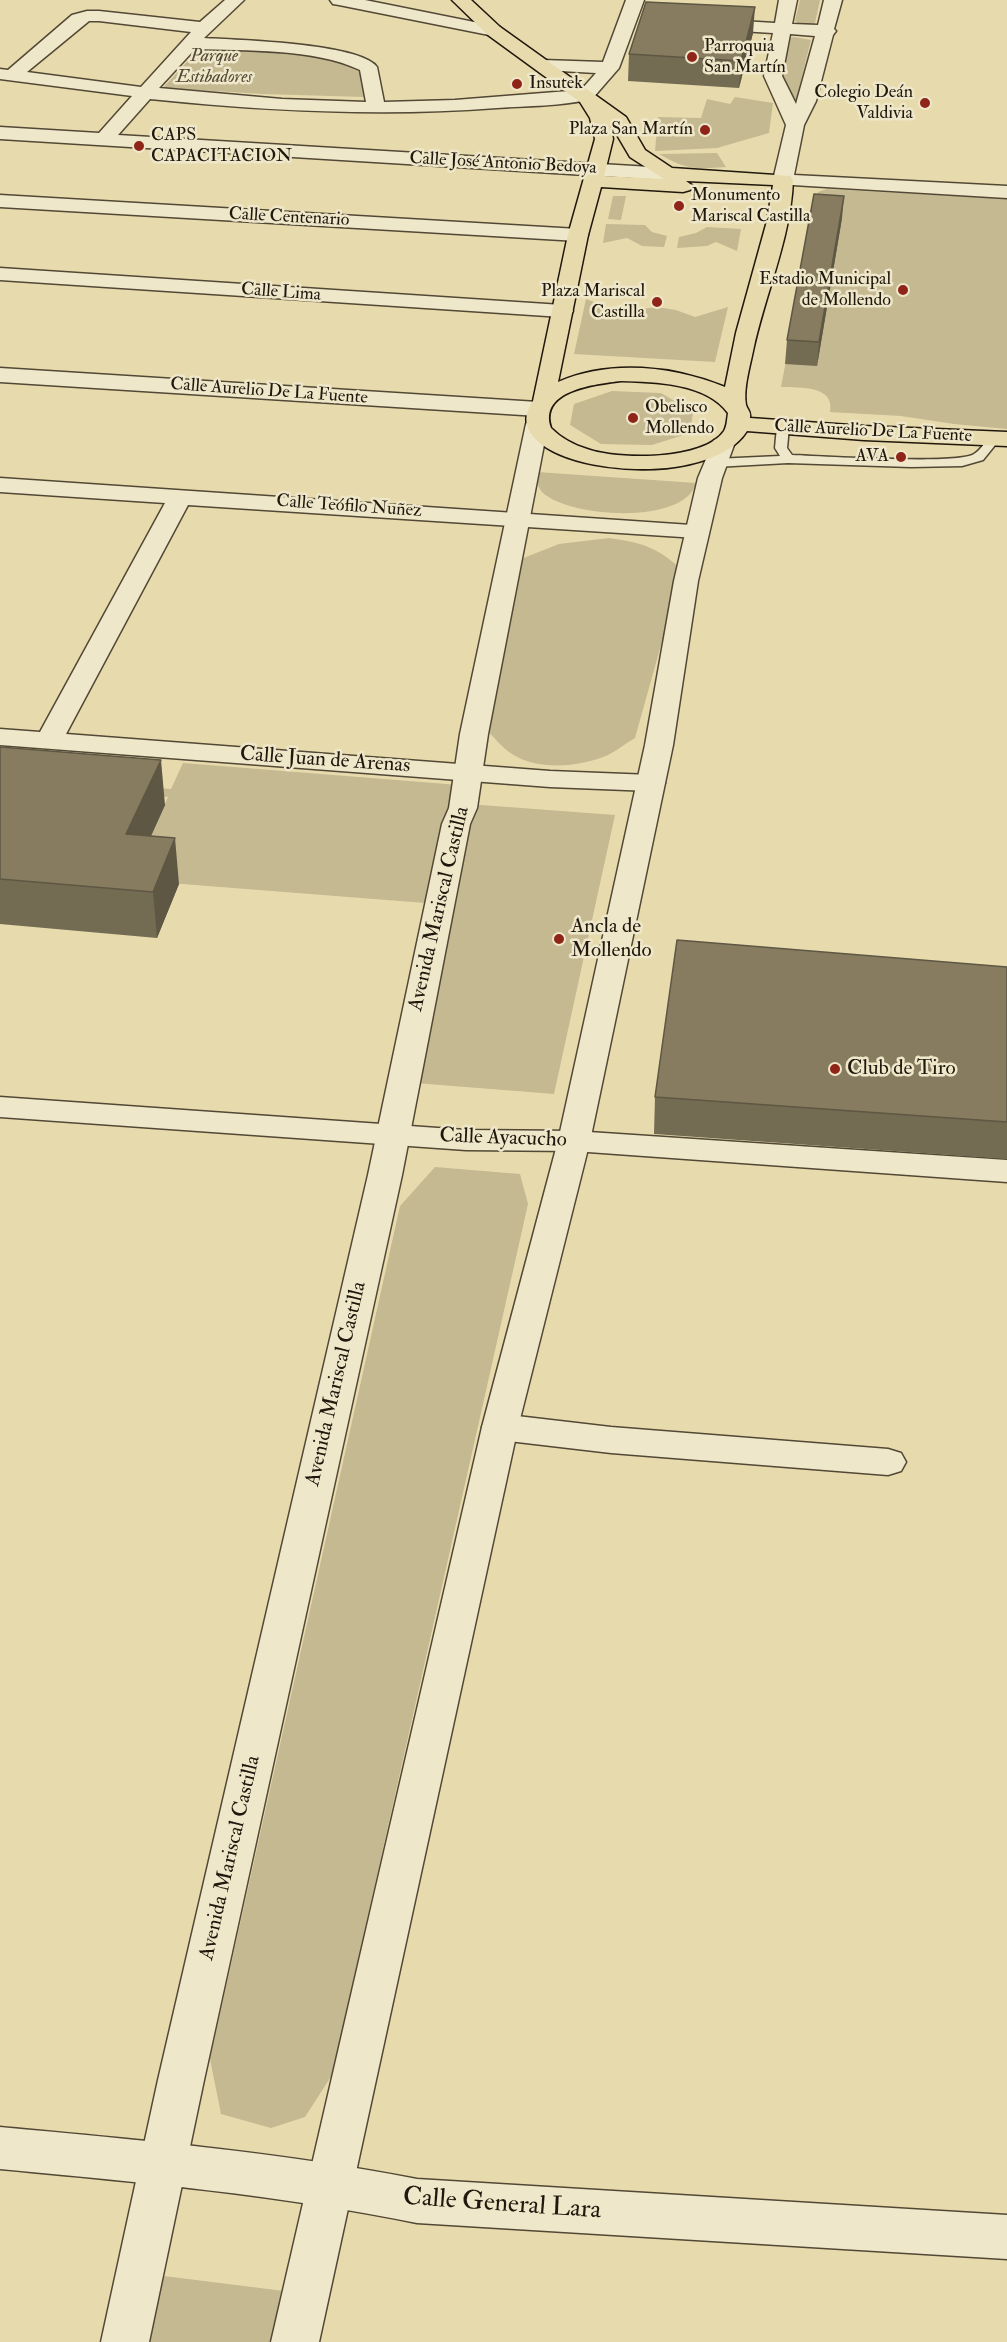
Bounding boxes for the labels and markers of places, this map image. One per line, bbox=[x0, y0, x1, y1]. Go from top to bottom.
place label: Parroquia San Martín bbox=[704, 36, 786, 78]
marker: Parroquia San Martín bbox=[685, 50, 699, 64]
place label: Insutek bbox=[529, 73, 583, 95]
marker: Insutek bbox=[510, 77, 524, 91]
place label: Colegio Deán Valdivia bbox=[814, 82, 913, 124]
marker: Colegio Deán Valdivia bbox=[918, 96, 932, 110]
place label: Plaza San Martín bbox=[569, 119, 693, 141]
marker: Plaza San Martín bbox=[698, 123, 712, 137]
place label: CAPS CAPACITACION bbox=[151, 125, 292, 168]
marker: CAPS CAPACITACION bbox=[132, 139, 146, 153]
place label: Monumento Mariscal Castilla bbox=[691, 185, 810, 228]
marker: Monumento Mariscal Castilla bbox=[672, 199, 686, 213]
place label: Estadio Municipal de Mollendo bbox=[759, 269, 891, 312]
place label: Plaza Mariscal Castilla bbox=[541, 281, 645, 324]
marker: Estadio Municipal de Mollendo bbox=[896, 283, 910, 297]
marker: Plaza Mariscal Castilla bbox=[650, 295, 664, 309]
place label: Obelisco Mollendo bbox=[645, 397, 714, 440]
marker: Obelisco Mollendo bbox=[626, 411, 640, 425]
place label: AVA bbox=[855, 446, 889, 468]
marker: AVA bbox=[894, 450, 908, 464]
place label: Ancla de Mollendo bbox=[571, 914, 652, 964]
marker: Ancla de Mollendo bbox=[552, 932, 566, 946]
place label: Club de Tiro bbox=[847, 1056, 956, 1082]
marker: Club de Tiro bbox=[828, 1062, 842, 1076]

